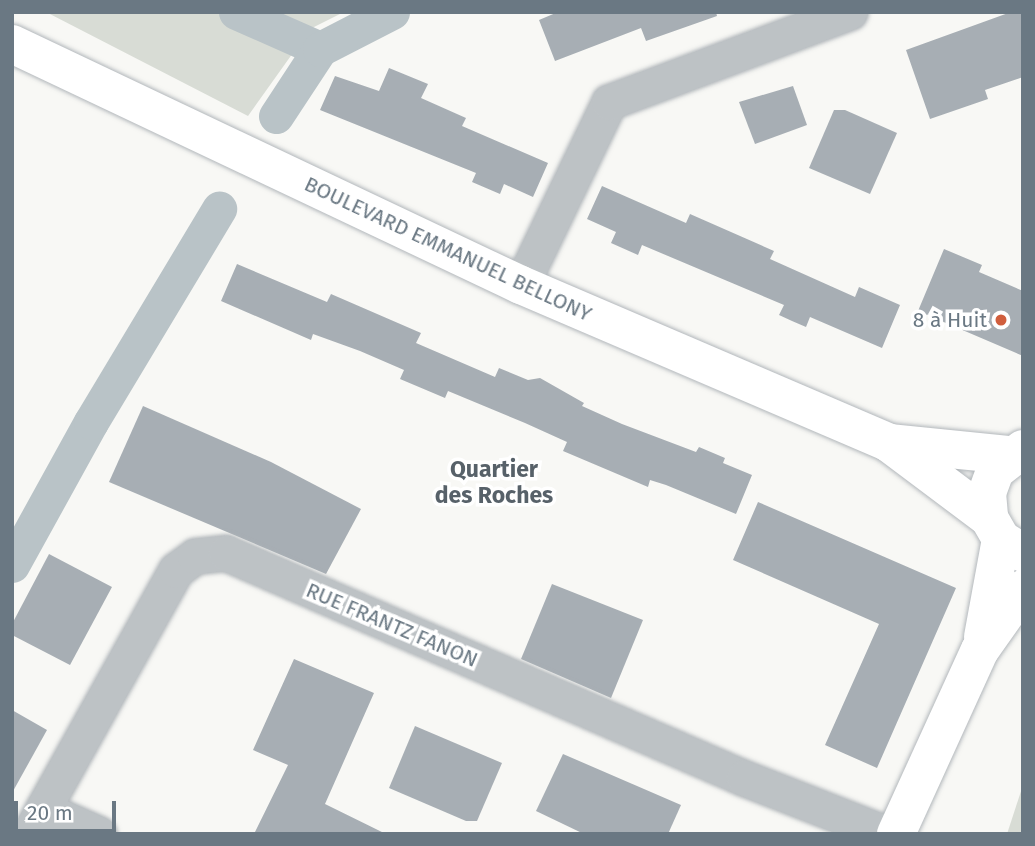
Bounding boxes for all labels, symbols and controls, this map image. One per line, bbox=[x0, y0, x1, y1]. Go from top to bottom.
street label: BOULEVARD EMMANUEL BELLONY bbox=[300, 171, 596, 327]
place label: 8 à Huit bbox=[913, 307, 987, 333]
marker: 8 à Huit bbox=[993, 312, 1009, 328]
district label: Quartier des Roches bbox=[435, 455, 553, 509]
street label: RUE FRANTZ FANON bbox=[302, 577, 482, 673]
scale bar bbox=[18, 786, 119, 830]
text: 20 m bbox=[27, 800, 73, 826]

